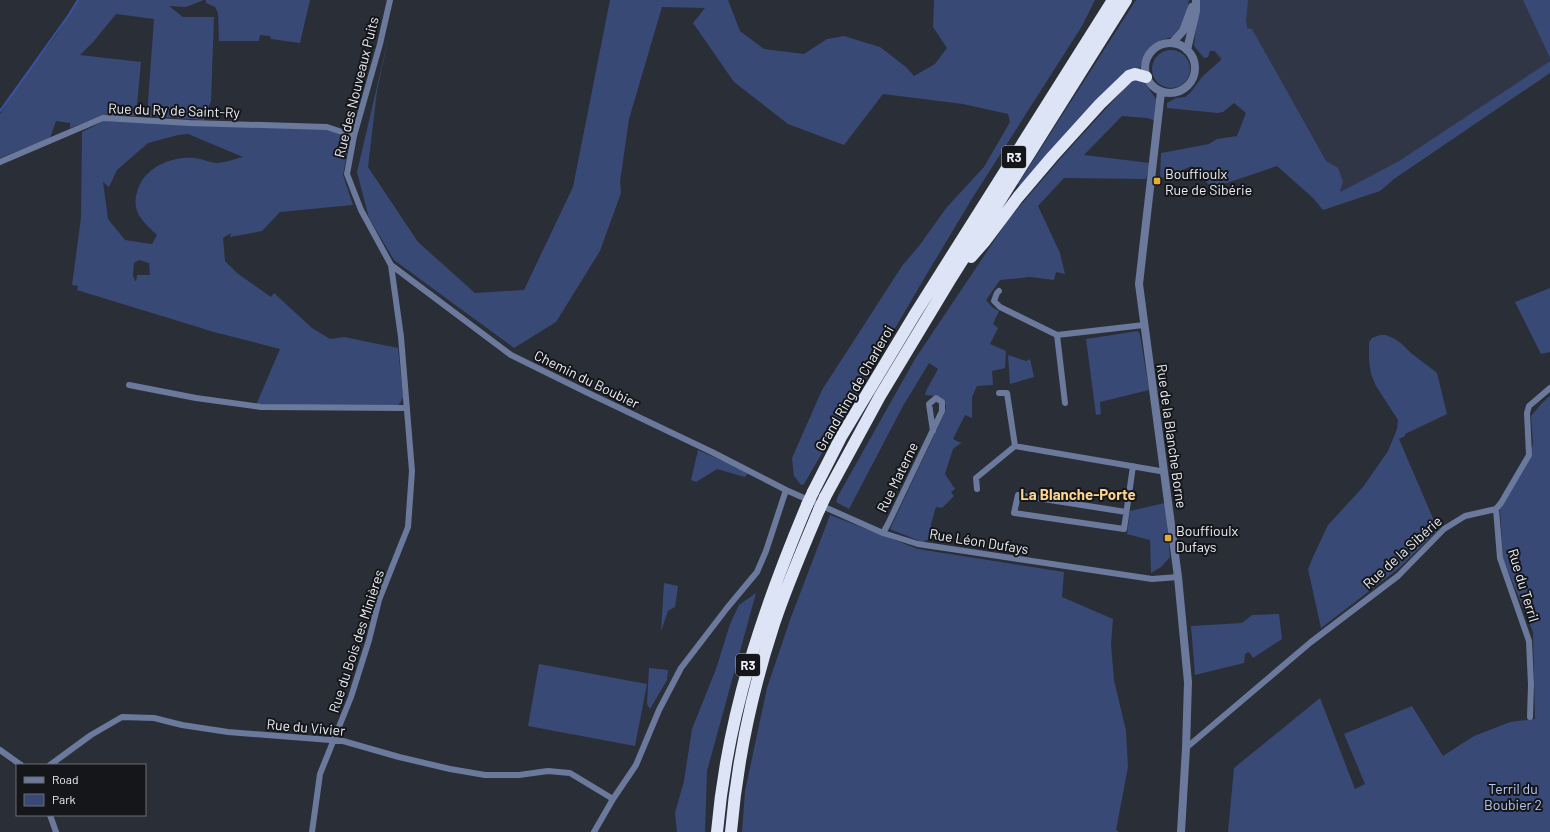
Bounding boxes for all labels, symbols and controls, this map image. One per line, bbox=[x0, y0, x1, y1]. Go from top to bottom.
street label: Rue des Nouveaux Puits bbox=[330, 15, 382, 159]
street label: Rue du Ry de Saint-Ry bbox=[108, 99, 241, 121]
road number: R3 bbox=[1002, 146, 1026, 168]
place label: Bouffioulx Rue de Sibérie bbox=[1165, 165, 1252, 198]
marker: Bouffioulx Rue de Sibérie bbox=[1152, 176, 1162, 186]
street label: Grand Ring de Charleroi bbox=[811, 322, 897, 454]
street label: Chemin du Boubier bbox=[532, 346, 642, 412]
street label: Rue de la Blanche Borne bbox=[1153, 363, 1191, 509]
street label: Rue Materne bbox=[873, 439, 921, 515]
district label: La Blanche-Porte bbox=[1020, 485, 1136, 503]
street label: Rue de la Sibérie bbox=[1359, 512, 1445, 592]
place label: Bouffioulx Dufays bbox=[1176, 522, 1238, 555]
street label: Rue Léon Dufays bbox=[928, 525, 1030, 557]
marker: Bouffioulx Dufays bbox=[1163, 533, 1173, 543]
street label: Rue du Terril bbox=[1505, 546, 1543, 624]
street label: Rue du Bois des Minières bbox=[325, 567, 387, 715]
road number: R3 bbox=[736, 654, 760, 676]
street label: Rue du Vivier bbox=[266, 715, 346, 739]
legend bbox=[16, 764, 146, 816]
text: Road bbox=[52, 772, 79, 786]
park label: Terril du Boubier 2 bbox=[1484, 780, 1542, 813]
text: Park bbox=[52, 792, 76, 806]

